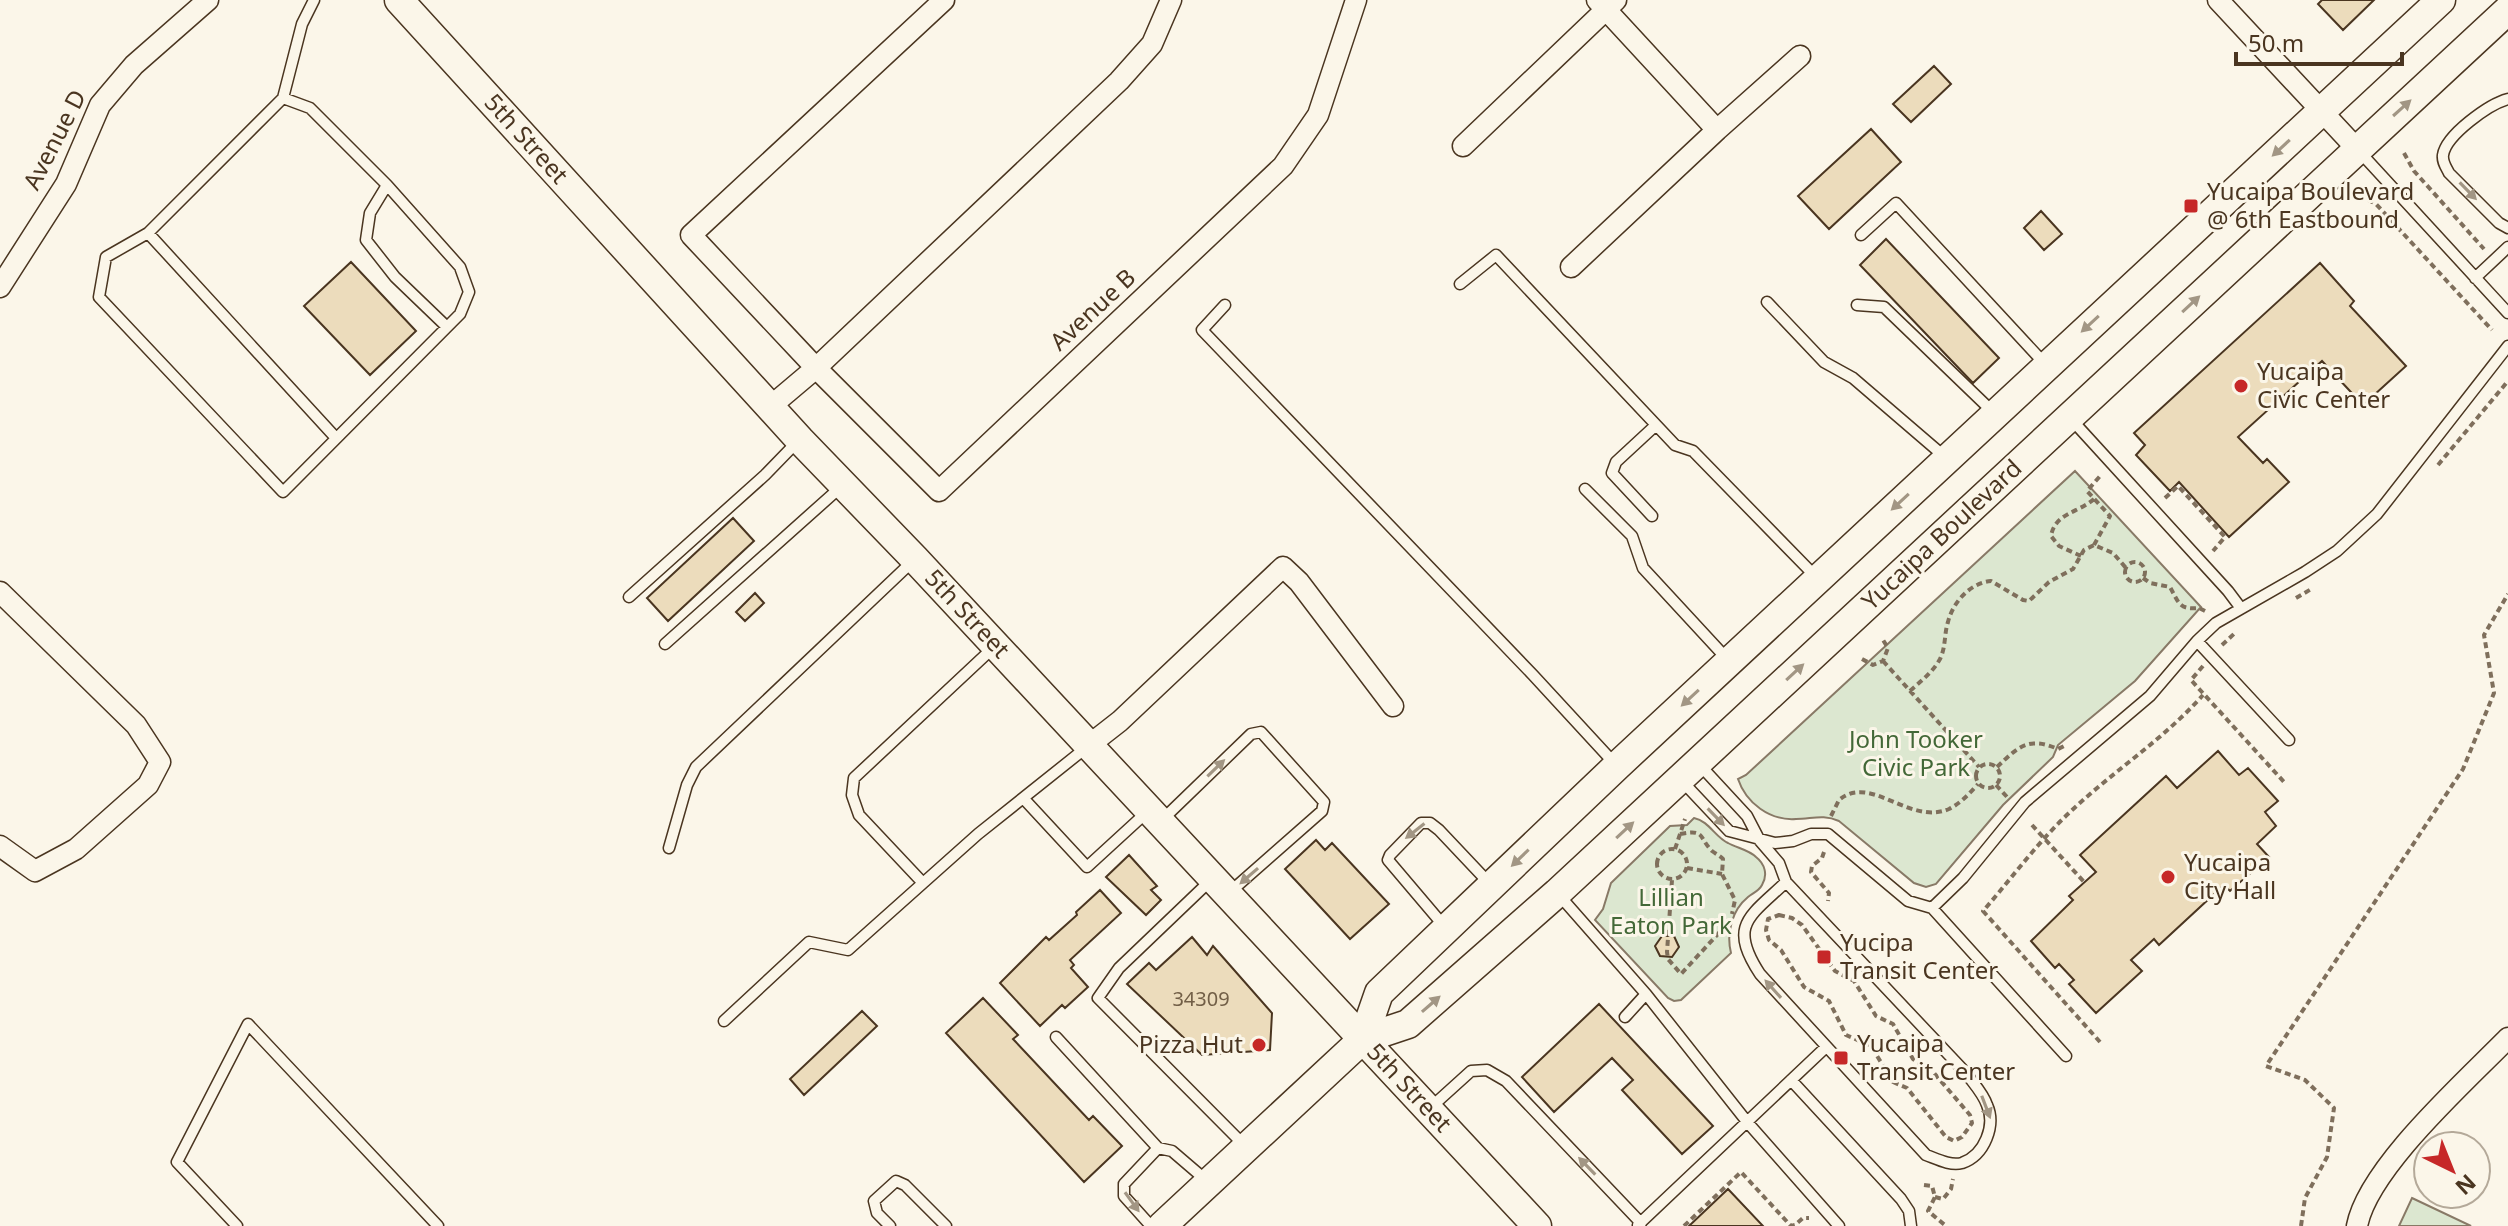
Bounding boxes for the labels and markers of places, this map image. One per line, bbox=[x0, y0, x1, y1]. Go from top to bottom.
place label: Yucaipa Boulevard @ 6th Eastbound bbox=[2207, 174, 2414, 235]
marker: Yucaipa Boulevard @ 6th Eastbound bbox=[2182, 197, 2200, 215]
place label: Yucaipa Civic Center bbox=[2257, 354, 2390, 415]
marker: Yucaipa Civic Center bbox=[2232, 377, 2250, 395]
place label: Yucaipa City Hall bbox=[2184, 845, 2276, 906]
marker: Yucaipa City Hall bbox=[2159, 868, 2177, 886]
place label: Yucipa Transit Center bbox=[1840, 925, 1998, 986]
marker: Yucipa Transit Center bbox=[1815, 948, 1833, 966]
place label: Yucaipa Transit Center bbox=[1857, 1026, 2015, 1087]
place label: Pizza Hut bbox=[1139, 1027, 1243, 1060]
marker: Pizza Hut bbox=[1250, 1036, 1268, 1054]
marker: Yucaipa Transit Center bbox=[1832, 1049, 1850, 1067]

